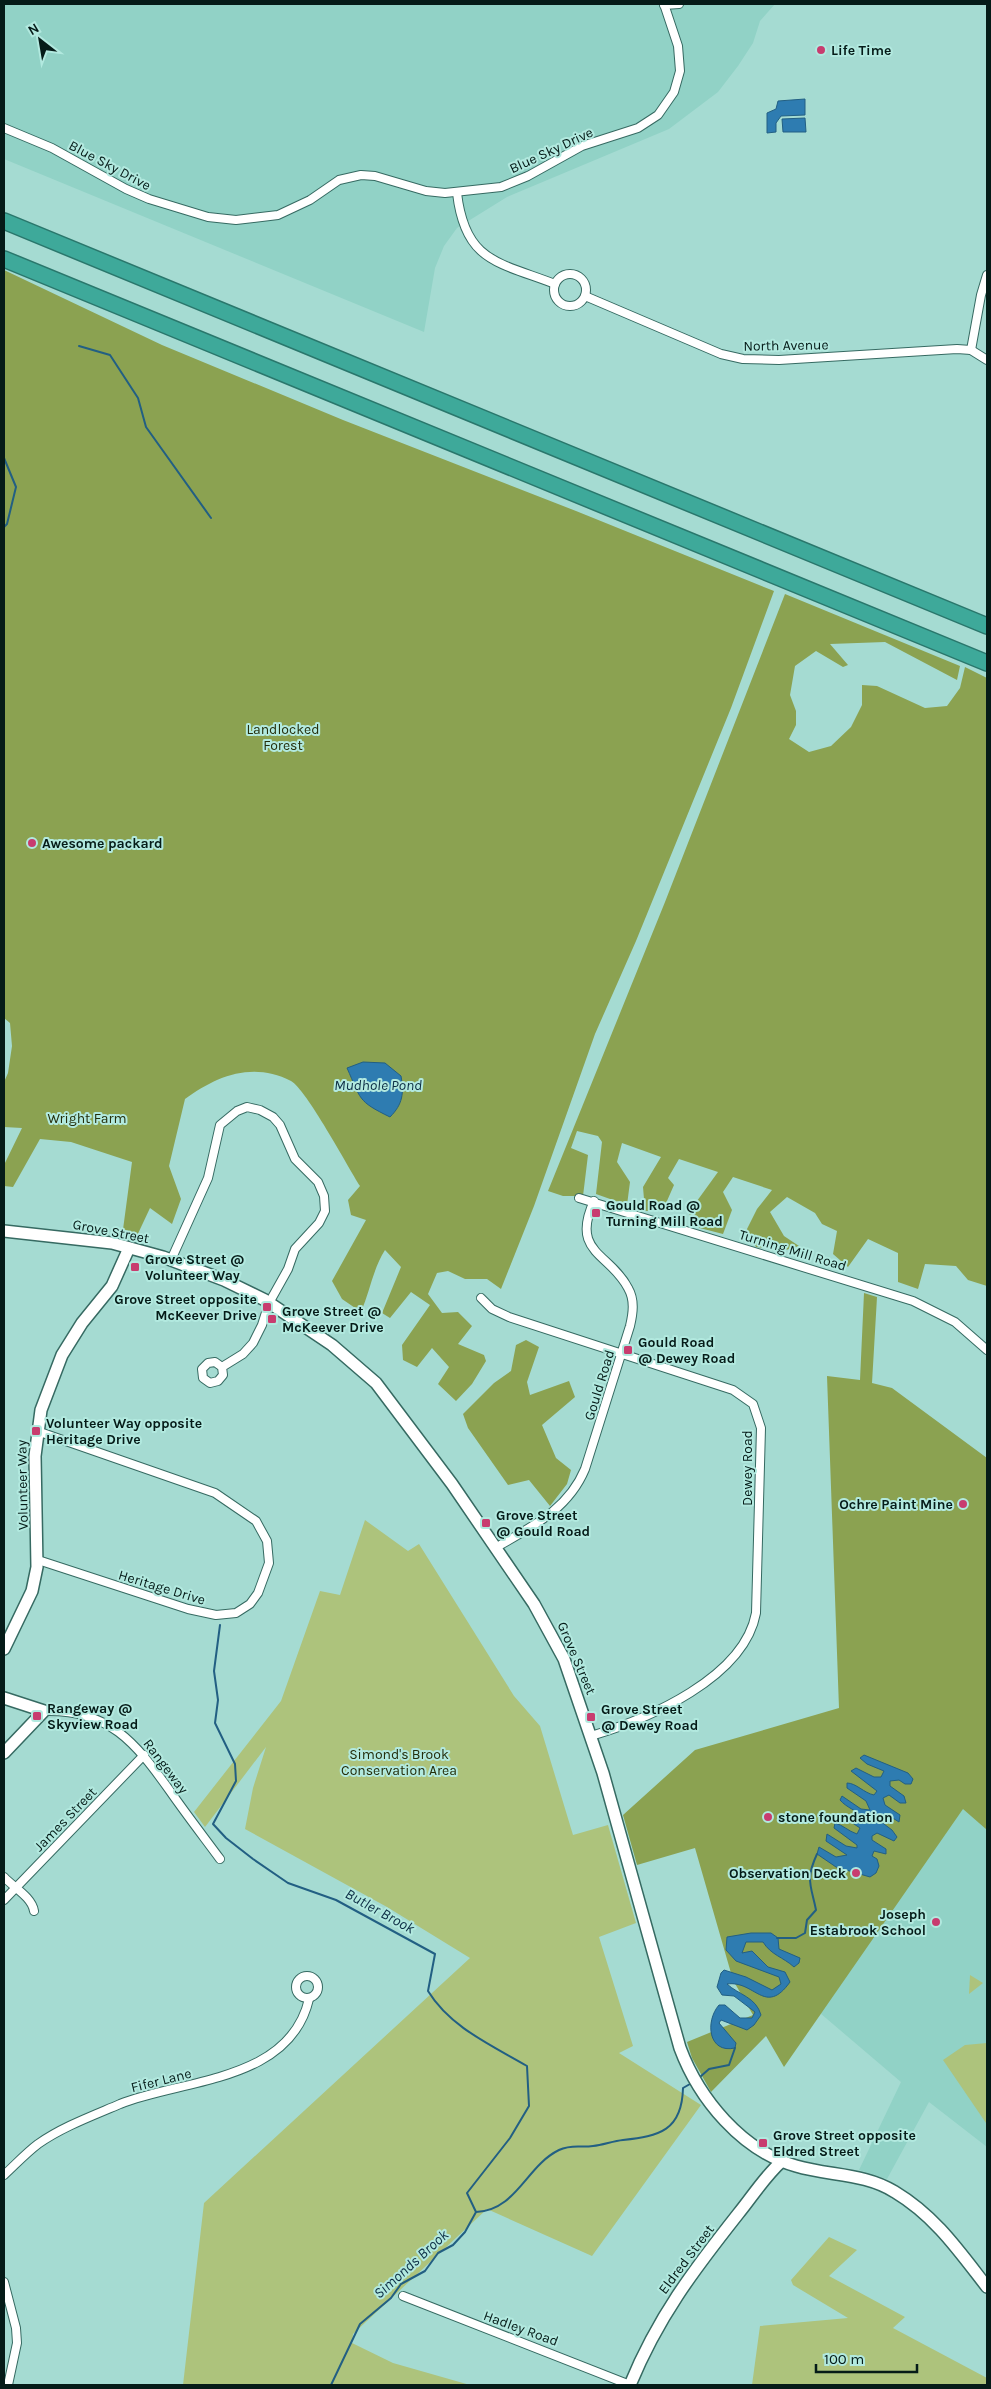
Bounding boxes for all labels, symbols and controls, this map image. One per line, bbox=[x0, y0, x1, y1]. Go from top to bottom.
north arrow bbox=[15, 15, 65, 65]
text: N bbox=[25, 19, 42, 39]
place label: Life Time bbox=[831, 42, 891, 59]
marker: Life Time bbox=[815, 44, 827, 56]
street label: Blue Sky Drive bbox=[507, 124, 596, 177]
street label: Blue Sky Drive bbox=[66, 137, 154, 194]
street label: North Avenue bbox=[743, 336, 829, 355]
park label: Landlocked Forest bbox=[246, 721, 320, 754]
place label: Awesome packard bbox=[42, 835, 163, 852]
marker: Awesome packard bbox=[26, 837, 38, 849]
water label: Mudhole Pond bbox=[334, 1076, 422, 1094]
park label: Wright Farm bbox=[47, 1110, 127, 1127]
place label: Gould Road @ Turning Mill Road bbox=[606, 1197, 723, 1230]
marker: Gould Road @ Turning Mill Road bbox=[590, 1207, 602, 1219]
street label: Grove Street bbox=[71, 1216, 151, 1247]
street label: Turning Mill Road bbox=[737, 1226, 849, 1275]
place label: Grove Street @ Volunteer Way bbox=[145, 1251, 244, 1284]
marker: Grove Street @ Volunteer Way bbox=[129, 1261, 141, 1273]
place label: Grove Street opposite McKeever Drive bbox=[114, 1291, 257, 1324]
marker: Grove Street opposite McKeever Drive bbox=[261, 1301, 273, 1313]
place label: Grove Street @ McKeever Drive bbox=[282, 1303, 384, 1336]
marker: Grove Street @ McKeever Drive bbox=[266, 1313, 278, 1325]
place label: Gould Road @ Dewey Road bbox=[638, 1334, 735, 1367]
marker: Gould Road @ Dewey Road bbox=[622, 1344, 634, 1356]
street label: Gould Road bbox=[581, 1348, 618, 1422]
place label: Volunteer Way opposite Heritage Drive bbox=[46, 1415, 202, 1448]
marker: Volunteer Way opposite Heritage Drive bbox=[30, 1425, 42, 1437]
street label: Dewey Road bbox=[739, 1430, 756, 1506]
street label: Volunteer Way bbox=[13, 1439, 32, 1530]
place label: Ochre Paint Mine bbox=[839, 1496, 953, 1513]
marker: Ochre Paint Mine bbox=[957, 1498, 969, 1510]
place label: Grove Street @ Gould Road bbox=[496, 1507, 590, 1540]
marker: Grove Street @ Gould Road bbox=[480, 1517, 492, 1529]
street label: Heritage Drive bbox=[116, 1566, 207, 1609]
street label: Grove Street bbox=[554, 1619, 600, 1697]
place label: Rangeway @ Skyview Road bbox=[47, 1700, 138, 1733]
place label: Grove Street @ Dewey Road bbox=[601, 1701, 698, 1734]
marker: Rangeway @ Skyview Road bbox=[31, 1710, 43, 1722]
marker: Grove Street @ Dewey Road bbox=[585, 1711, 597, 1723]
street label: Rangeway bbox=[139, 1736, 192, 1797]
park label: Simond's Brook Conservation Area bbox=[341, 1746, 457, 1779]
street label: James Street bbox=[30, 1784, 100, 1855]
place label: stone foundation bbox=[778, 1809, 893, 1826]
marker: stone foundation bbox=[762, 1811, 774, 1823]
place label: Observation Deck bbox=[729, 1865, 847, 1882]
marker: Observation Deck bbox=[850, 1867, 862, 1879]
water label: Butler Brook bbox=[342, 1885, 418, 1938]
place label: Joseph Estabrook School bbox=[810, 1906, 926, 1939]
marker: Joseph Estabrook School bbox=[930, 1916, 942, 1928]
street label: Fifer Lane bbox=[129, 2065, 193, 2096]
place label: Grove Street opposite Eldred Street bbox=[773, 2127, 916, 2160]
marker: Grove Street opposite Eldred Street bbox=[757, 2137, 769, 2149]
street label: Eldred Street bbox=[655, 2221, 718, 2297]
water label: Simonds Brook bbox=[370, 2225, 452, 2302]
street label: Hadley Road bbox=[481, 2307, 561, 2350]
scale bar bbox=[816, 2342, 917, 2374]
text: 100 m bbox=[824, 2350, 864, 2368]

